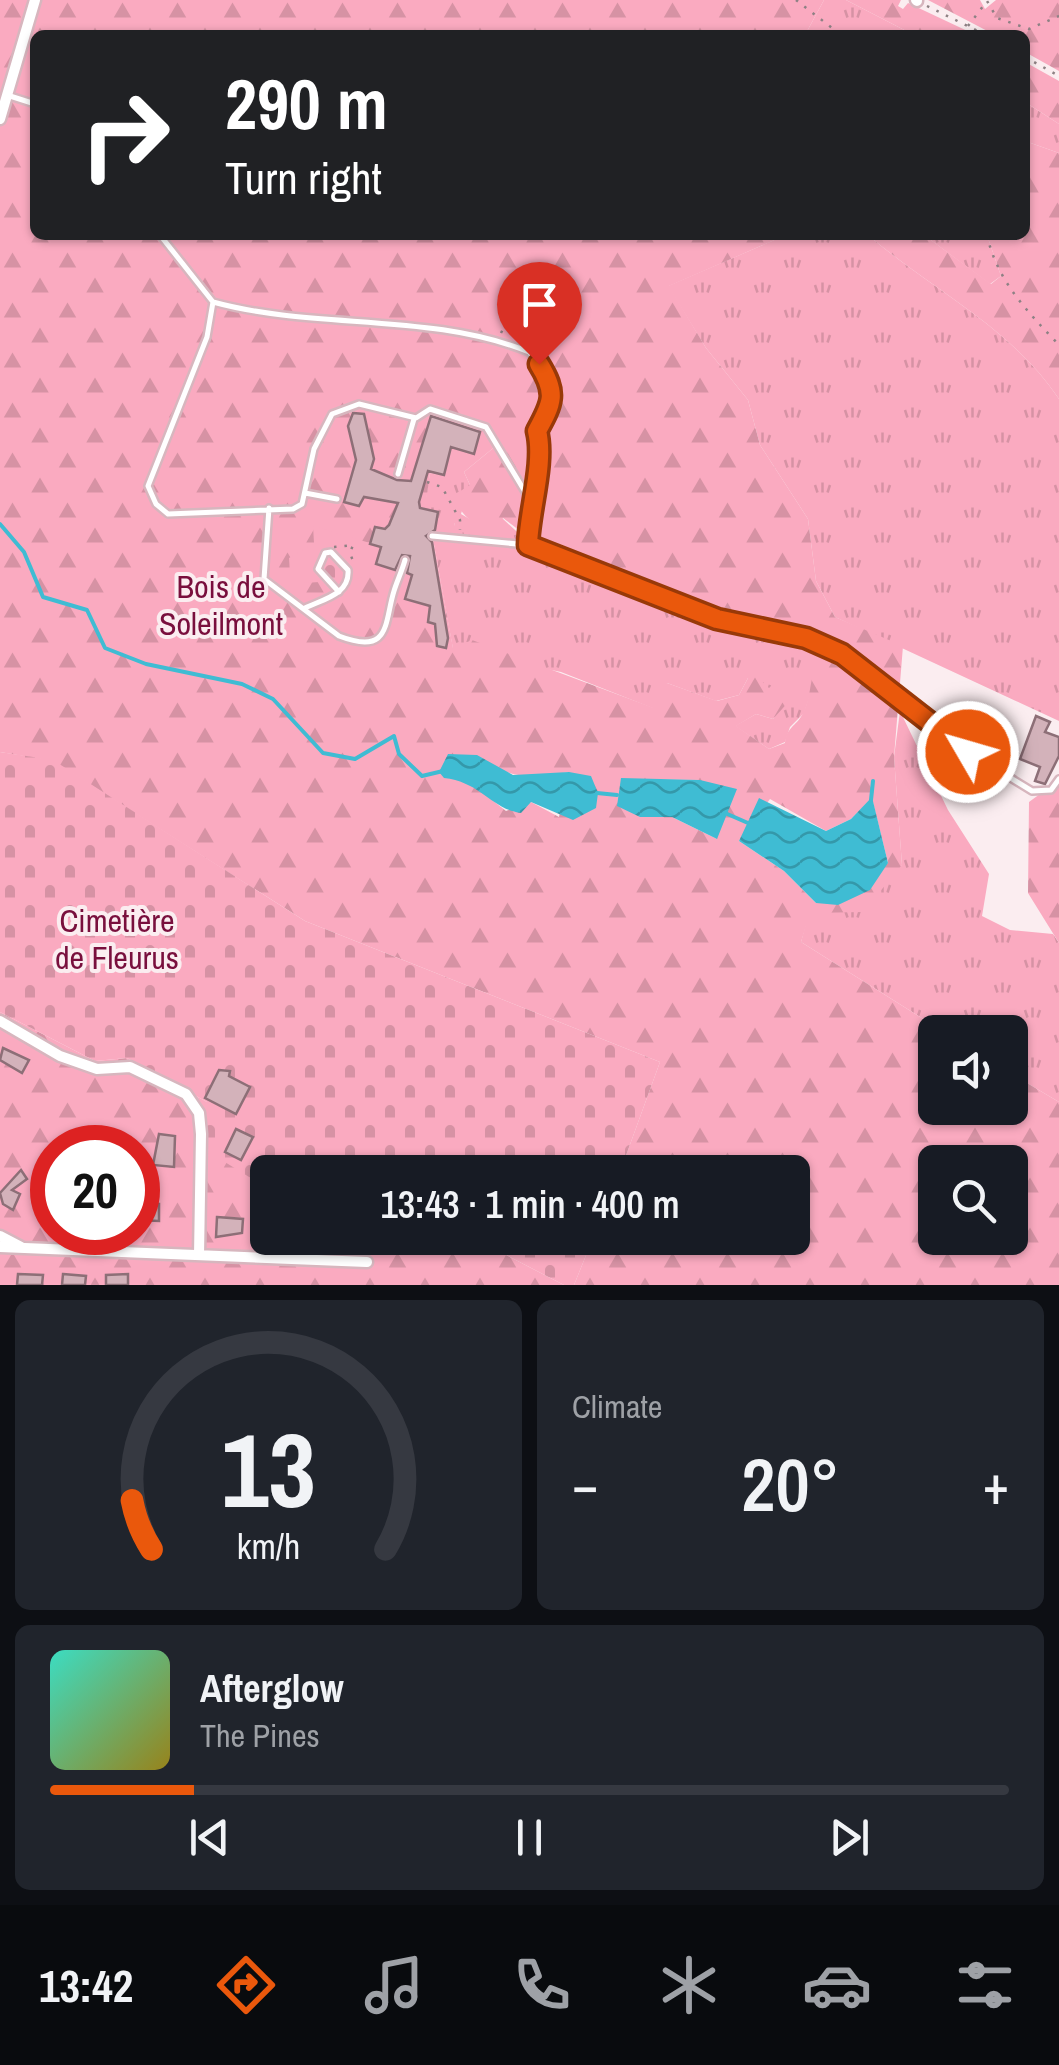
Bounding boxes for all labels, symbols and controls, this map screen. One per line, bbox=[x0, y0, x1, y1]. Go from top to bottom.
text: 290 m bbox=[225, 57, 388, 151]
icon: right bbox=[60, 70, 190, 200]
text: Turn right bbox=[225, 147, 382, 208]
pin bbox=[497, 262, 582, 365]
icon: arrive bbox=[512, 277, 567, 332]
park label: Bois de Soleilmont bbox=[159, 565, 283, 645]
position arrow bbox=[916, 700, 1020, 804]
park label: Cimetière de Fleurus bbox=[55, 899, 179, 979]
map controls bbox=[918, 1015, 1028, 1255]
button: sound bbox=[918, 1015, 1028, 1125]
speed limit sign: 20 bbox=[30, 1125, 160, 1255]
button: search bbox=[918, 1145, 1028, 1255]
text: 13:43 · 1 min · 400 m bbox=[380, 1179, 680, 1230]
text: Climate bbox=[572, 1385, 662, 1428]
text: 13 bbox=[221, 1399, 316, 1539]
text: 20° bbox=[741, 1433, 840, 1534]
text: − bbox=[572, 1447, 598, 1521]
text: + bbox=[983, 1447, 1009, 1521]
text: km/h bbox=[237, 1522, 300, 1570]
text: Afterglow bbox=[200, 1663, 344, 1714]
text: The Pines bbox=[200, 1714, 320, 1757]
icon: previous bbox=[182, 1810, 237, 1865]
icon: pause bbox=[502, 1810, 557, 1865]
icon: next bbox=[822, 1810, 877, 1865]
icon: directions bbox=[211, 1950, 281, 2020]
icon: music bbox=[359, 1950, 429, 2020]
icon: phone bbox=[507, 1950, 577, 2020]
icon: climate bbox=[654, 1950, 724, 2020]
icon: car bbox=[802, 1950, 872, 2020]
icon: filters bbox=[950, 1950, 1020, 2020]
text: 13:42 bbox=[39, 1955, 133, 2016]

